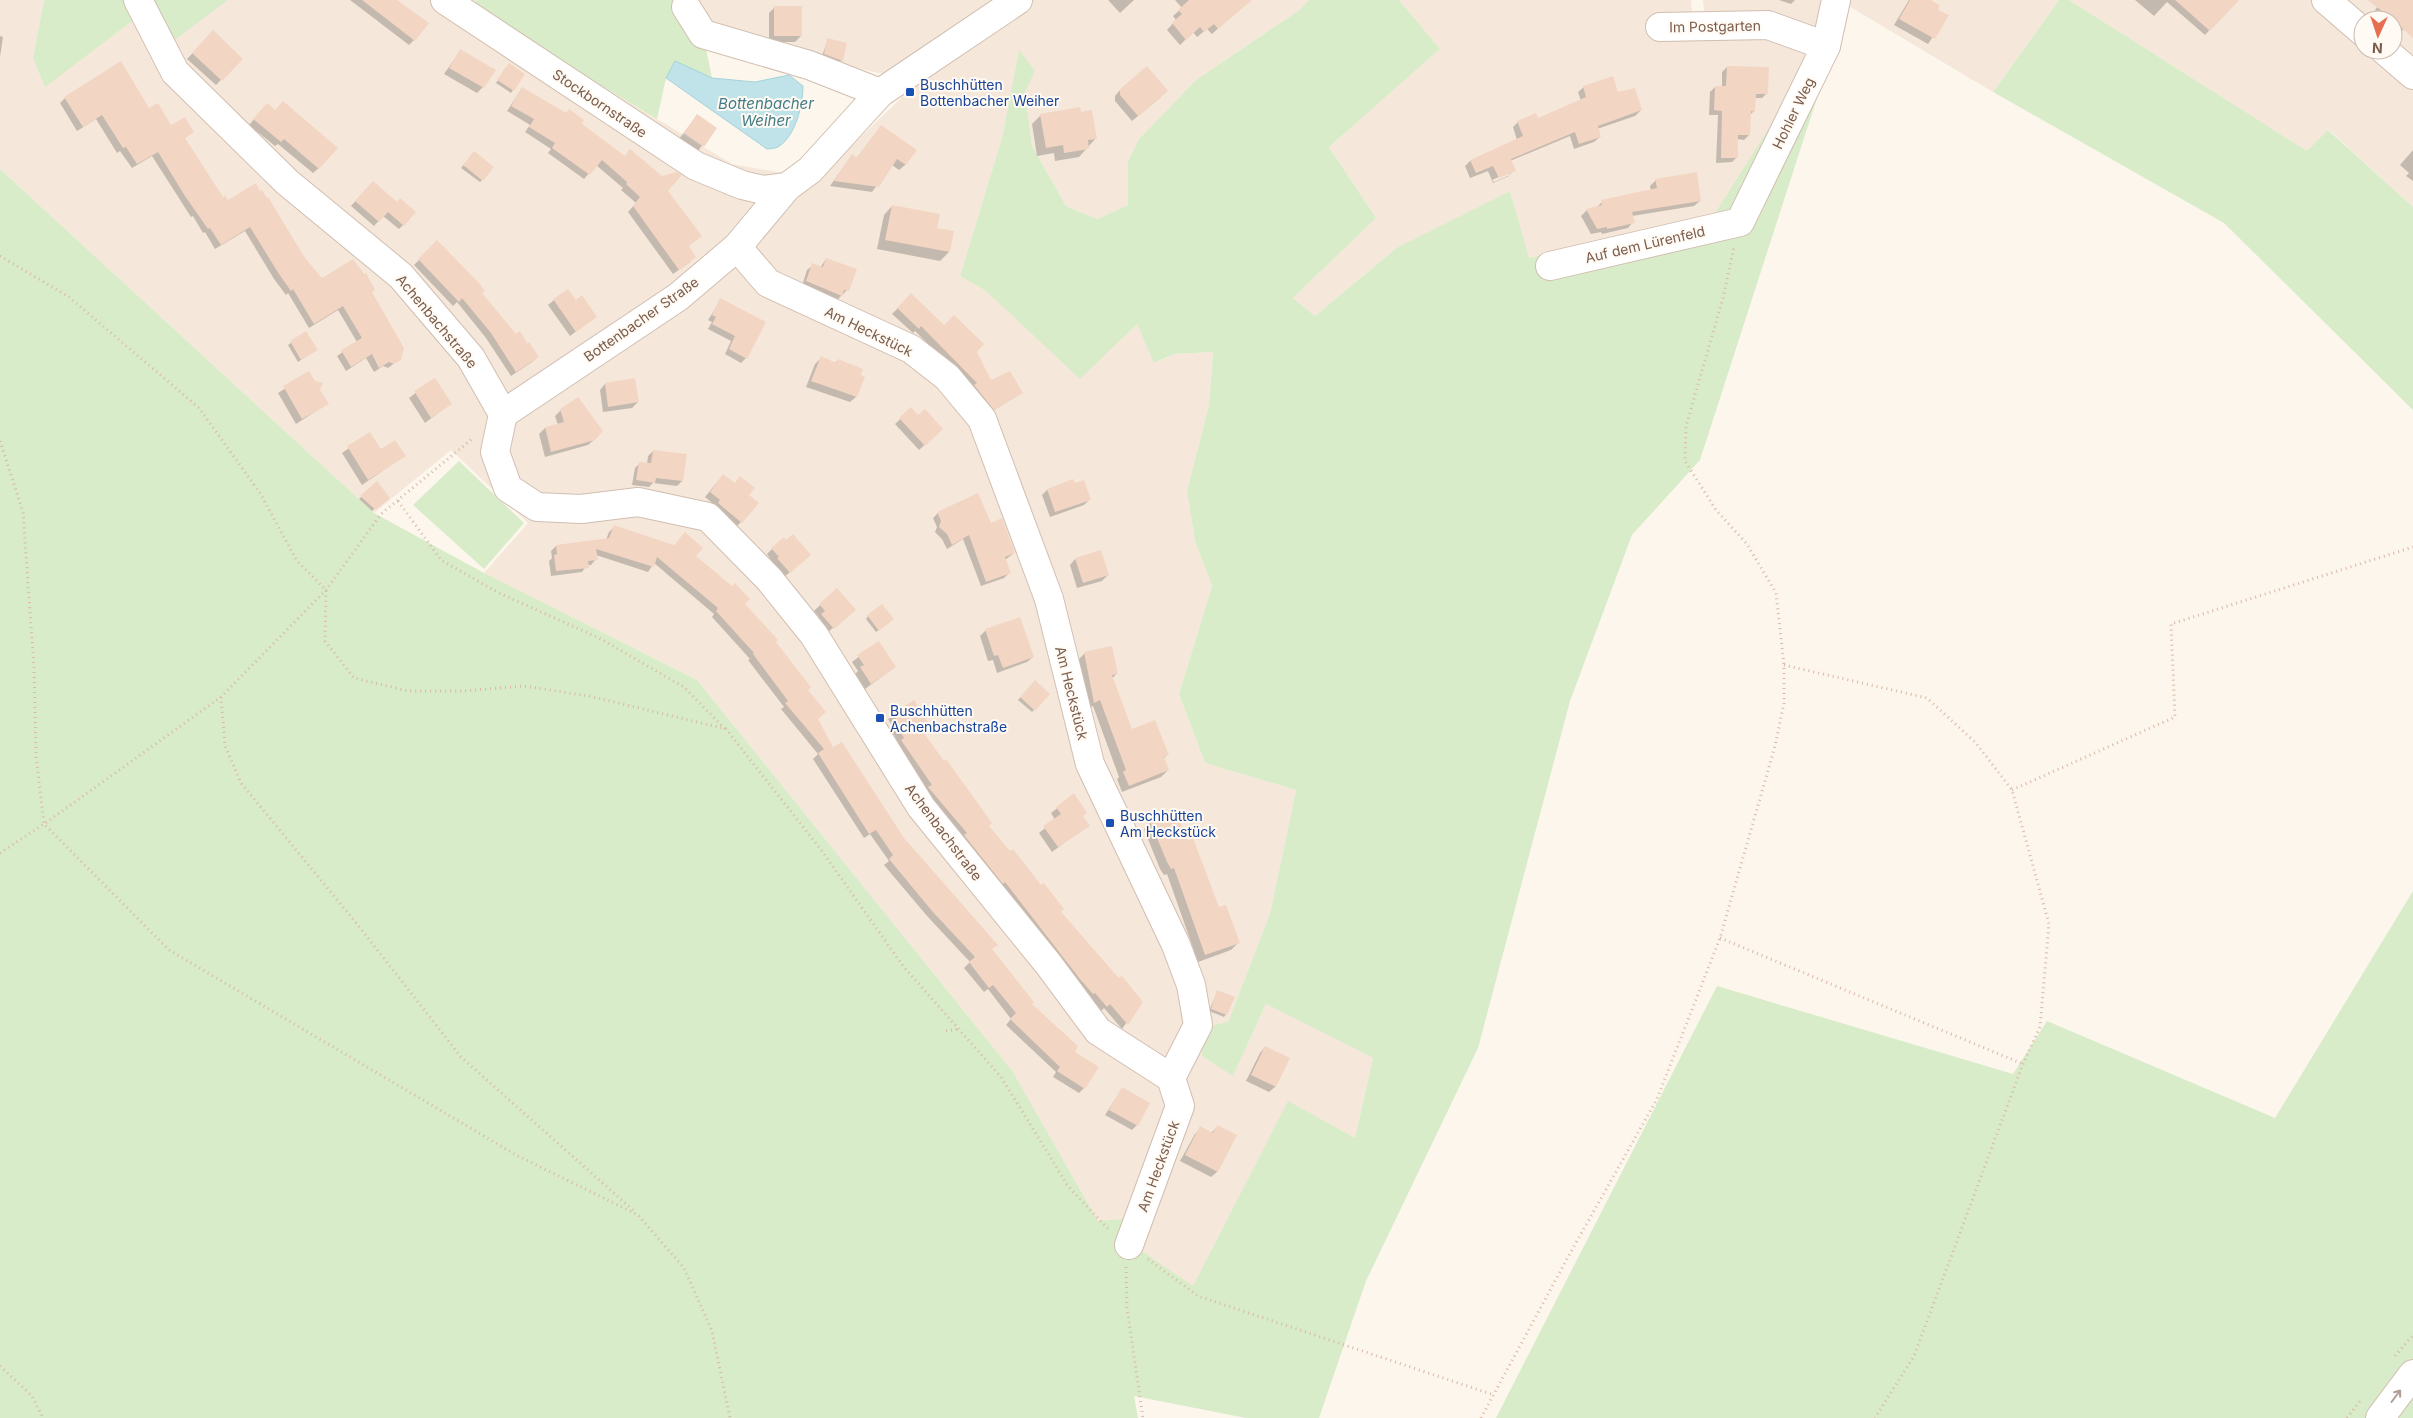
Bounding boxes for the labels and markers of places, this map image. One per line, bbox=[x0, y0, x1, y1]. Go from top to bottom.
place label: Buschhütten Bottenbacher Weiher bbox=[920, 76, 1059, 109]
marker: Buschhütten Bottenbacher Weiher bbox=[904, 86, 916, 98]
place label: Buschhütten Achenbachstraße bbox=[890, 702, 1007, 735]
marker: Buschhütten Achenbachstraße bbox=[874, 712, 886, 724]
place label: Buschhütten Am Heckstück bbox=[1120, 807, 1216, 840]
marker: Buschhütten Am Heckstück bbox=[1104, 817, 1116, 829]

